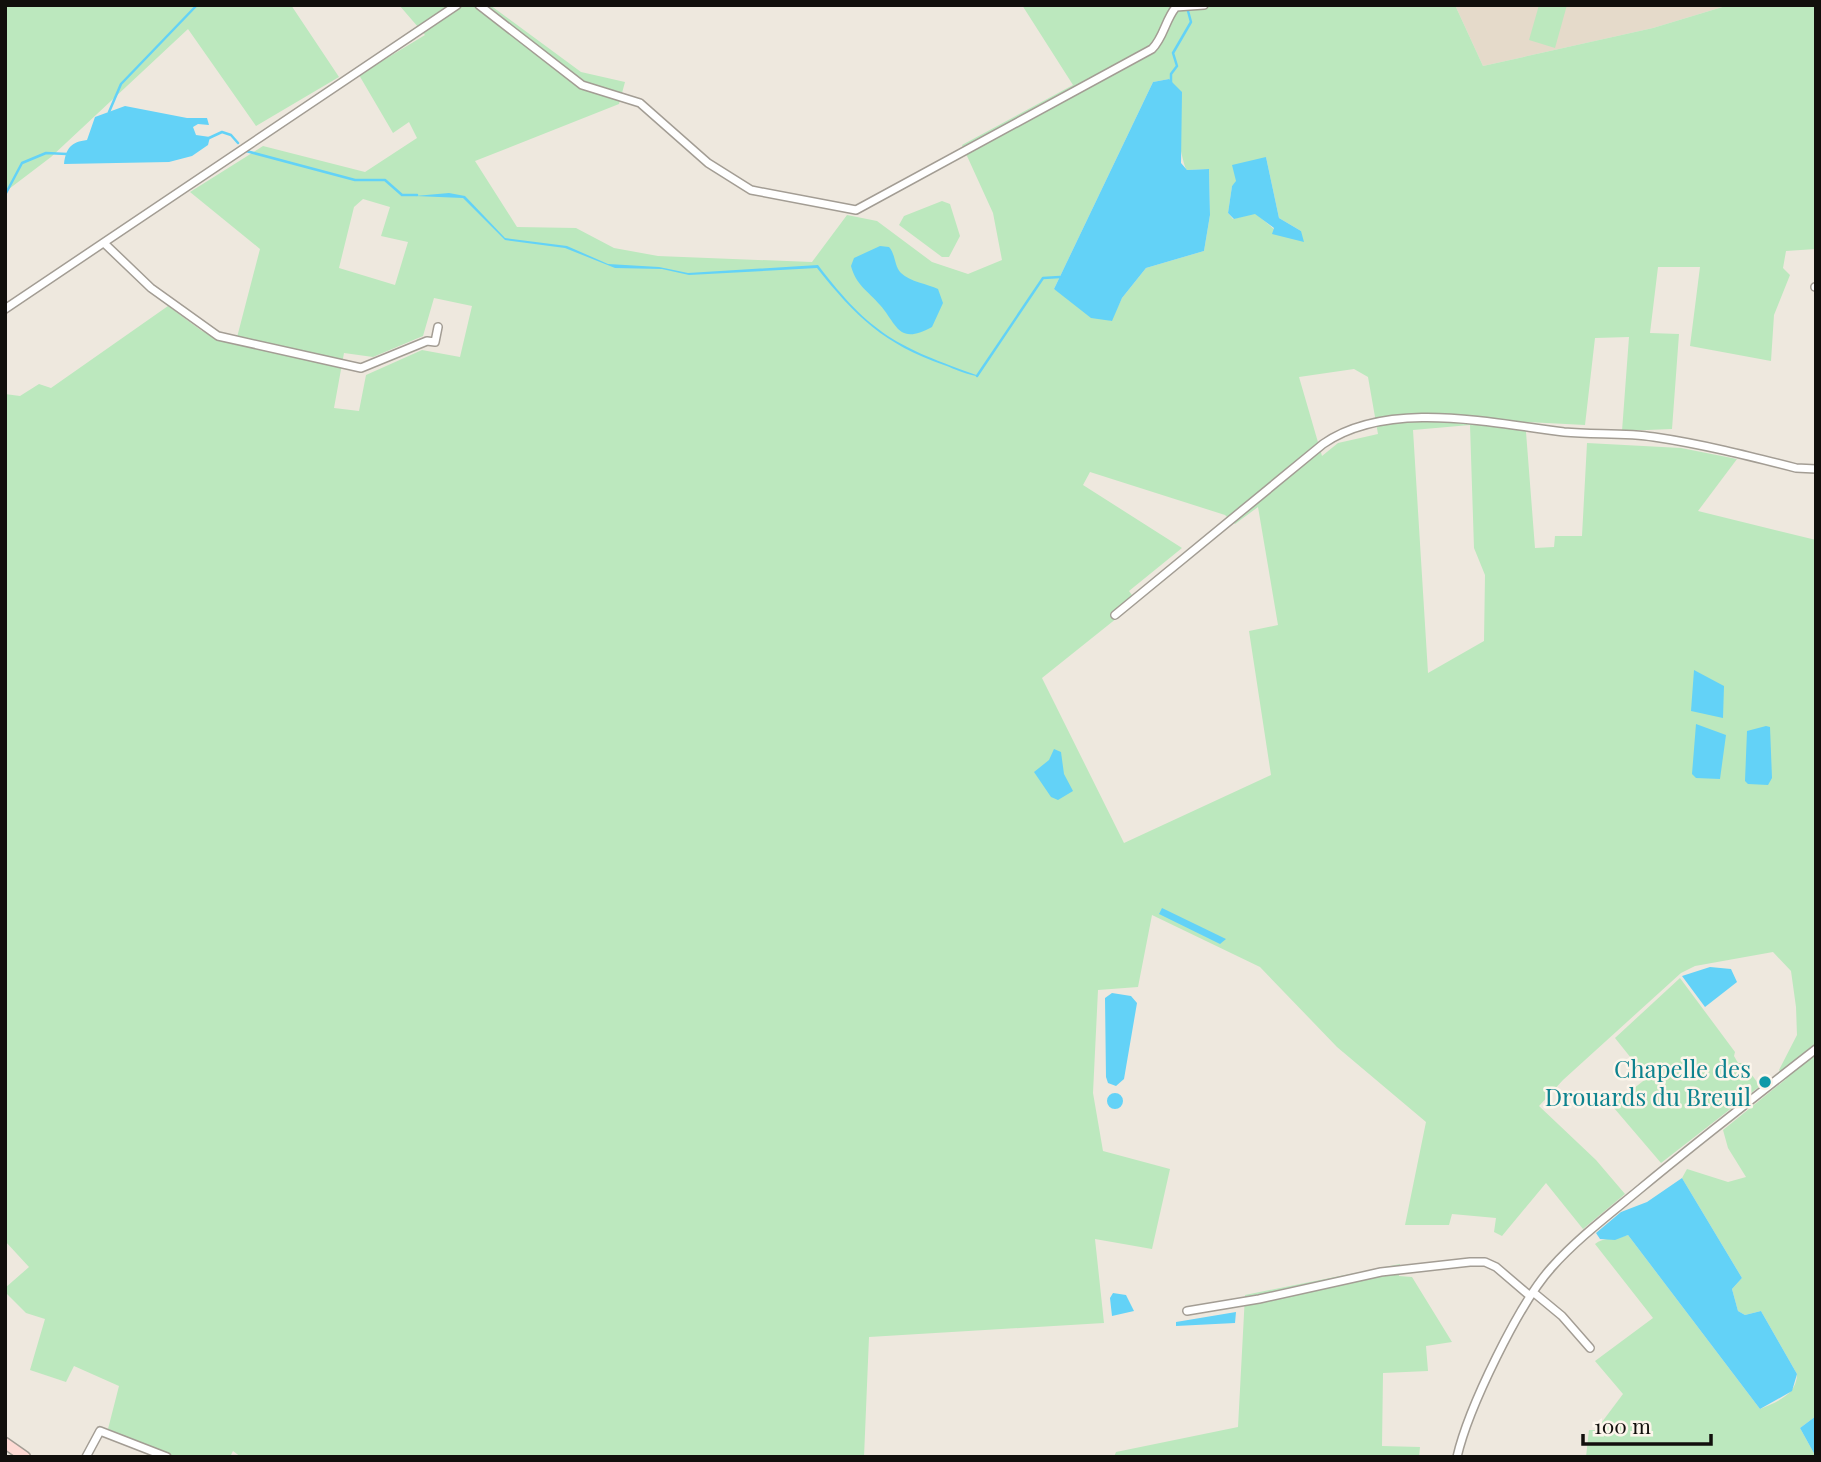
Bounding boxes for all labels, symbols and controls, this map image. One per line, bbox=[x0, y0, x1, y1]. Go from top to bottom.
place label: Chapelle des Drouards du Breuil bbox=[1545, 1052, 1751, 1112]
marker: Chapelle des Drouards du Breuil bbox=[1757, 1074, 1773, 1090]
scale bar bbox=[1583, 1402, 1711, 1446]
text: 100 m bbox=[1594, 1411, 1651, 1439]

